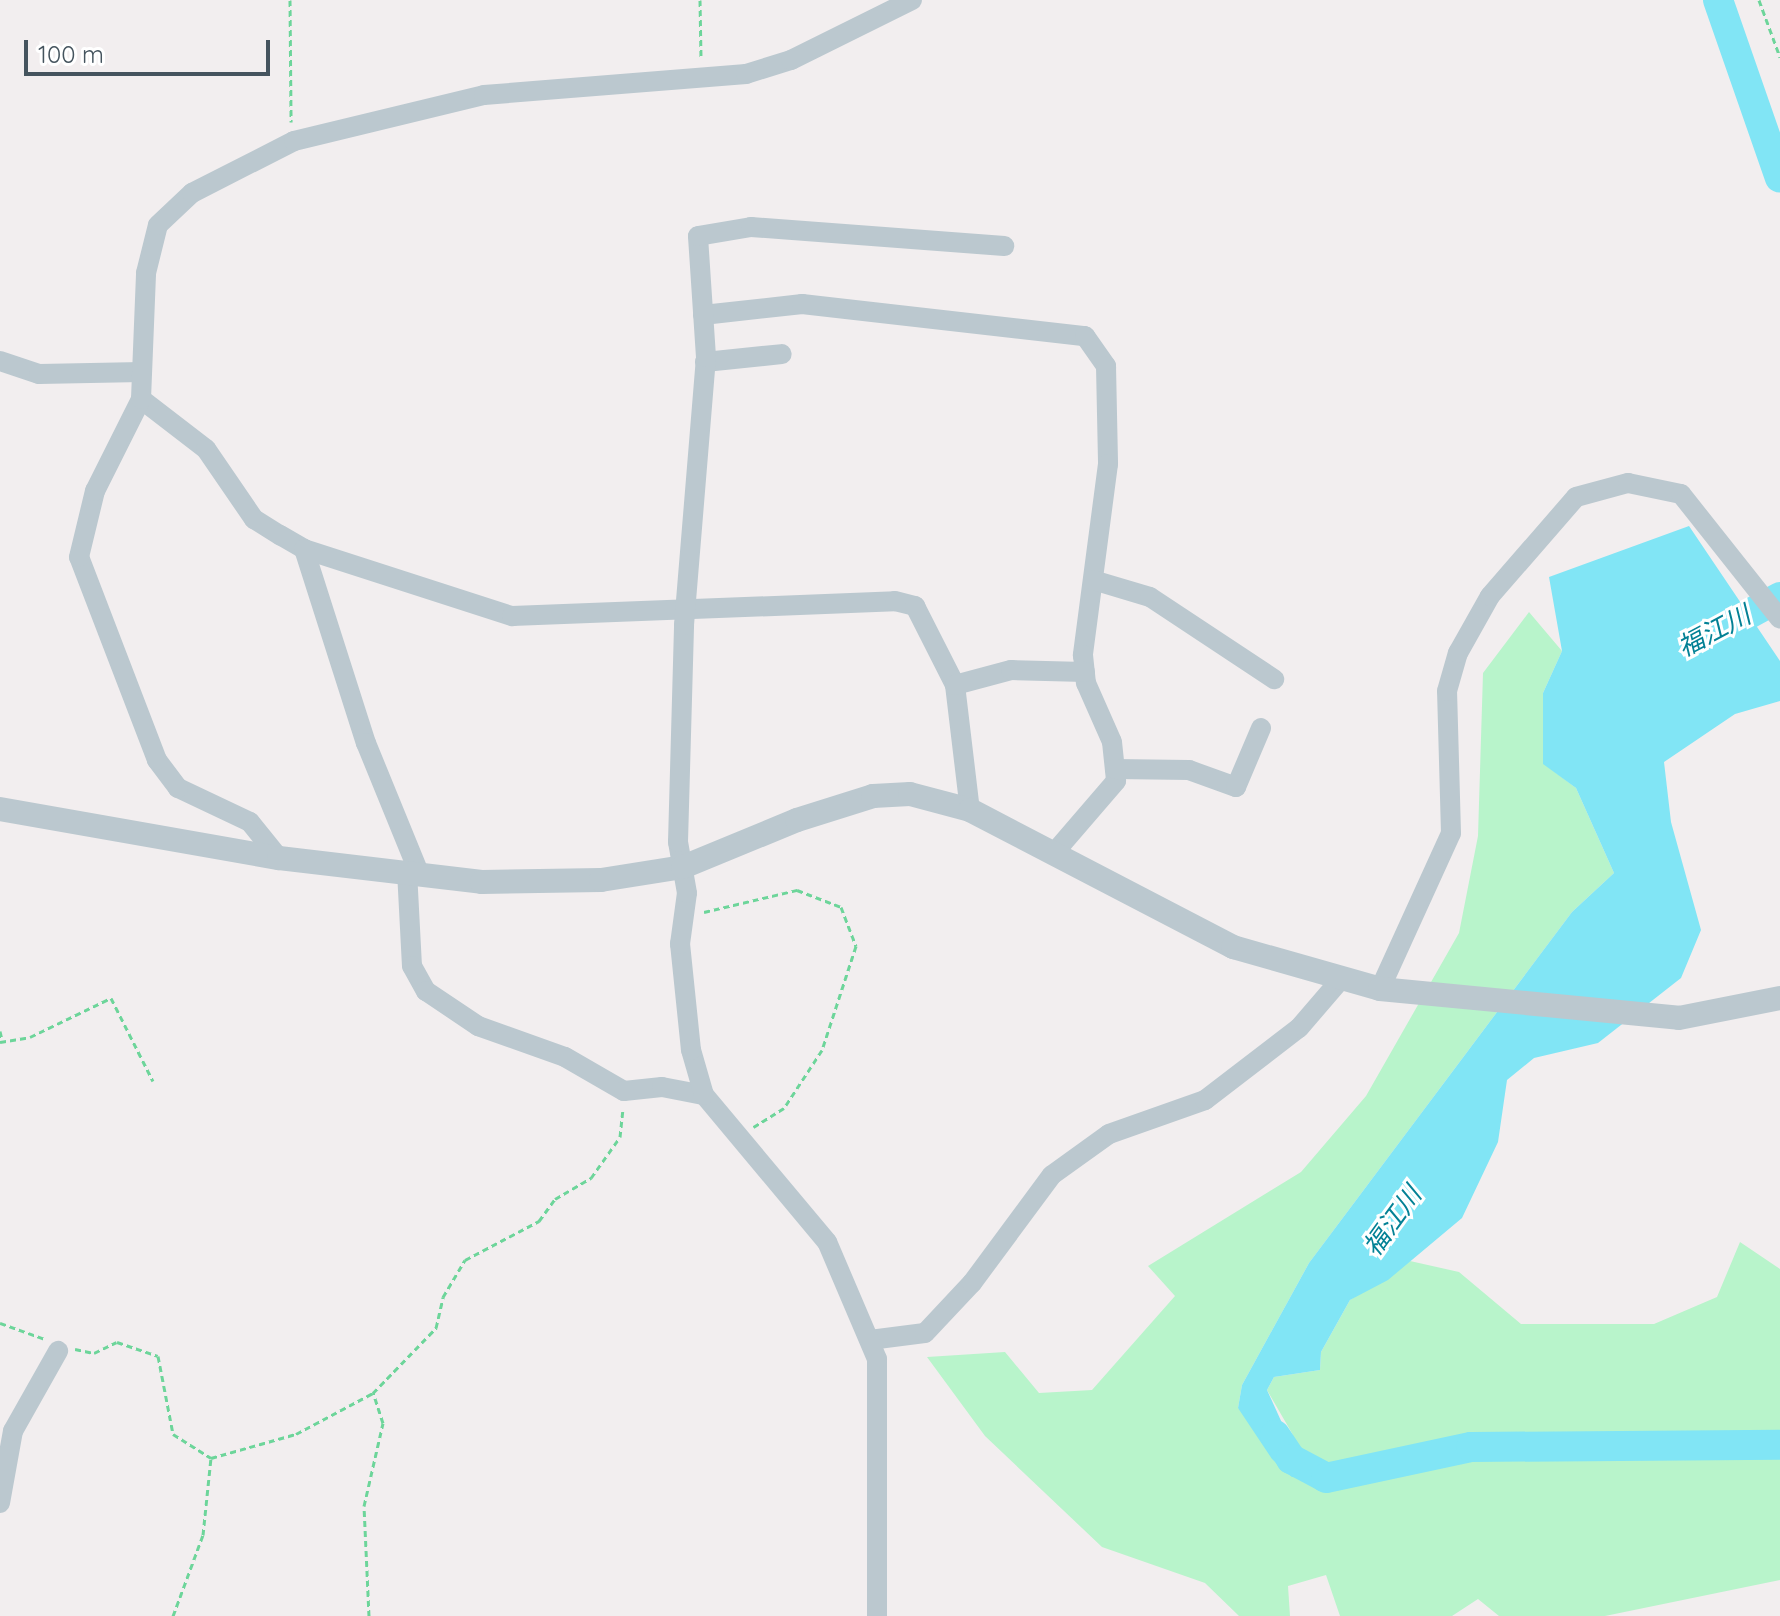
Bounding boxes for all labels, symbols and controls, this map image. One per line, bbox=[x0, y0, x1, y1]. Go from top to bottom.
scale bar bbox=[28, 24, 274, 74]
text: 100 m bbox=[38, 39, 104, 69]
water label: 福江川 bbox=[1672, 599, 1756, 663]
water label: 福江川 bbox=[1356, 1180, 1428, 1262]

